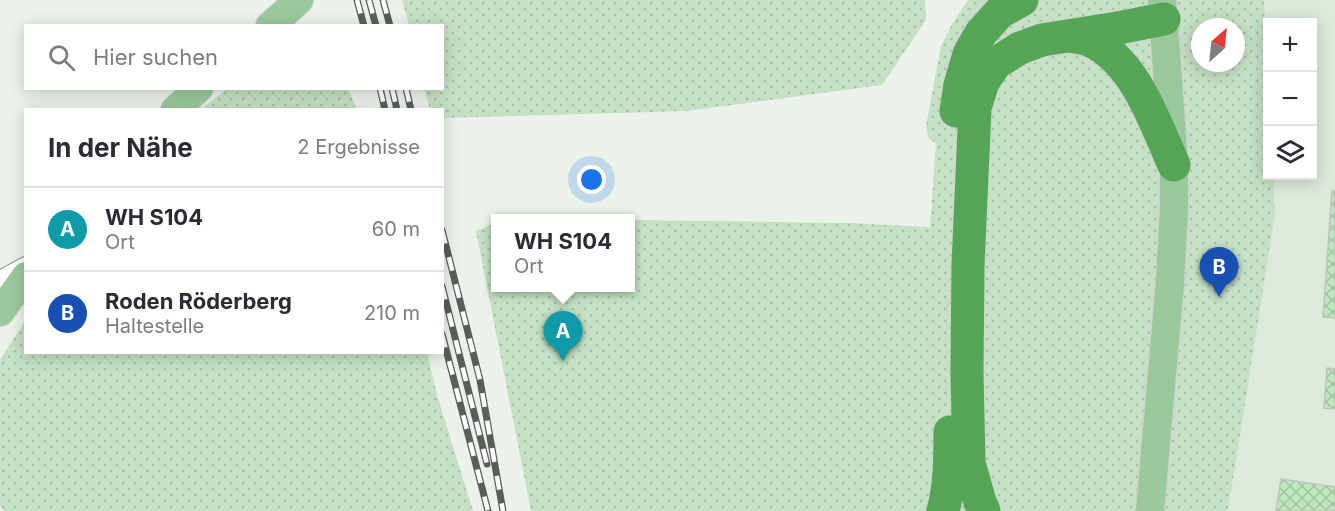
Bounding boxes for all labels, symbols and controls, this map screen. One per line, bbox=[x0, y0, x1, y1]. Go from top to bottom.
north arrow bbox=[1191, 18, 1245, 72]
map controls bbox=[1263, 18, 1317, 180]
button: + bbox=[1263, 18, 1317, 72]
search box bbox=[24, 24, 444, 90]
icon: search bbox=[45, 41, 78, 74]
text: Hier suchen bbox=[93, 44, 218, 70]
button: − bbox=[1263, 72, 1317, 126]
button: layers bbox=[1263, 126, 1317, 180]
text: In der Nähe bbox=[48, 132, 193, 163]
text: 2 Ergebnisse bbox=[297, 135, 420, 159]
your location bbox=[577, 165, 606, 194]
text: WH S104 bbox=[105, 204, 203, 230]
popup bbox=[491, 214, 635, 292]
text: A bbox=[60, 217, 75, 241]
text: 60 m bbox=[372, 217, 420, 241]
text: WH S104 bbox=[514, 228, 612, 254]
text: Ort bbox=[105, 230, 135, 254]
pin: B bbox=[1200, 248, 1238, 297]
text: Ort bbox=[514, 254, 544, 278]
text: Roden Röderberg bbox=[105, 288, 292, 314]
text: B bbox=[61, 301, 74, 325]
text: 210 m bbox=[364, 301, 420, 325]
pin: A bbox=[544, 312, 582, 361]
text: Haltestelle bbox=[105, 314, 204, 338]

